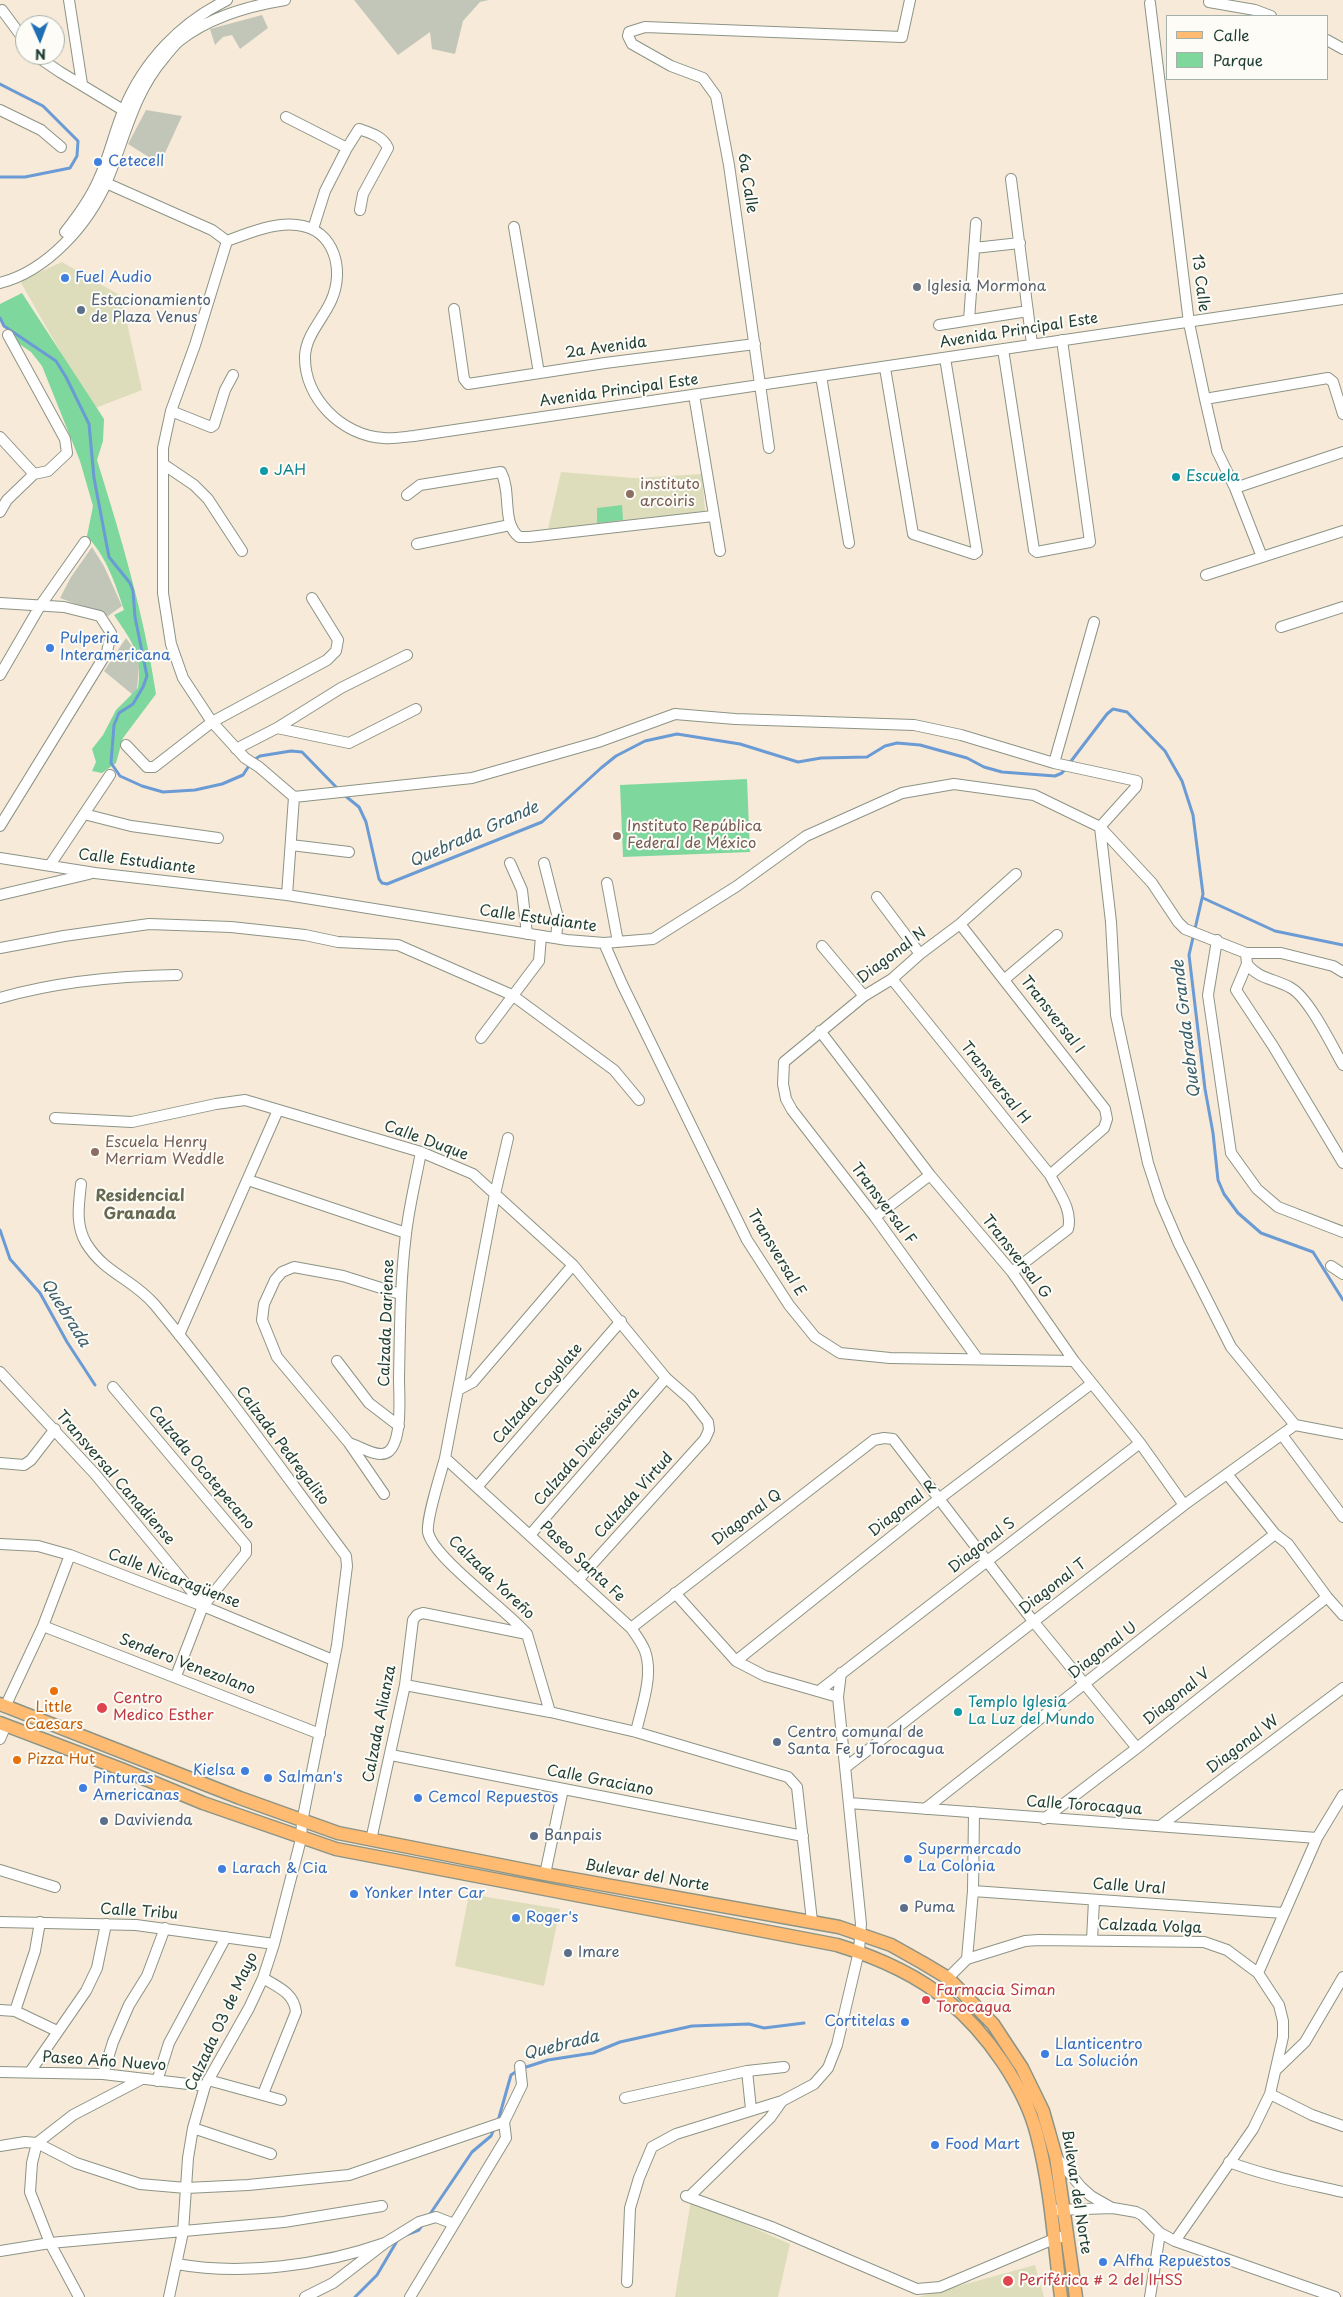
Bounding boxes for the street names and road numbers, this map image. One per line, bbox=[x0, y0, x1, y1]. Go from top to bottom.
street label: 6a Calle bbox=[733, 151, 761, 215]
street label: 13 Calle bbox=[1188, 253, 1212, 313]
street label: Avenida Principal Este bbox=[939, 310, 1099, 352]
street label: 2a Avenida bbox=[564, 333, 648, 363]
street label: Avenida Principal Este bbox=[538, 371, 700, 411]
street label: Calle Estudiante bbox=[77, 846, 197, 878]
street label: Calle Estudiante bbox=[478, 902, 598, 936]
street label: Diagonal N bbox=[854, 924, 930, 988]
street label: Transversal I bbox=[1016, 973, 1088, 1057]
street label: Transversal H bbox=[956, 1038, 1034, 1128]
street label: Calle Duque bbox=[381, 1117, 471, 1165]
street label: Transversal F bbox=[847, 1160, 919, 1248]
street label: Transversal E bbox=[743, 1206, 809, 1300]
street label: Transversal G bbox=[978, 1212, 1054, 1302]
street label: Calzada Dariense bbox=[376, 1259, 398, 1387]
street label: Calzada Coyolate bbox=[489, 1340, 587, 1448]
street label: Calzada Pedregalito bbox=[232, 1383, 332, 1509]
street label: Calzada Dieciseisava bbox=[531, 1384, 643, 1510]
street label: Calzada Ocotepecano bbox=[144, 1402, 258, 1534]
street label: Transversal Canadiense bbox=[52, 1407, 178, 1549]
street label: Calzada Virtud bbox=[591, 1450, 677, 1542]
street label: Diagonal R bbox=[866, 1477, 940, 1541]
street label: Diagonal Q bbox=[709, 1486, 785, 1550]
street label: Diagonal S bbox=[945, 1514, 1019, 1578]
street label: Paseo Santa Fe bbox=[536, 1518, 628, 1606]
street label: Calzada Yoreño bbox=[444, 1532, 538, 1624]
street label: Calle Nicaragüense bbox=[105, 1545, 243, 1613]
street label: Diagonal T bbox=[1016, 1555, 1090, 1619]
street label: Diagonal U bbox=[1065, 1619, 1141, 1683]
street label: Sendero Venezolano bbox=[116, 1631, 258, 1699]
street label: Calzada Alianza bbox=[360, 1664, 400, 1784]
street label: Diagonal V bbox=[1140, 1665, 1214, 1729]
street label: Diagonal W bbox=[1203, 1712, 1283, 1778]
street label: Calle Graciano bbox=[545, 1762, 655, 1800]
street label: Calle Torocagua bbox=[1025, 1793, 1143, 1819]
street label: Bulevar del Norte bbox=[583, 1856, 711, 1896]
street label: Calle Ural bbox=[1092, 1875, 1166, 1899]
street label: Calle Tribu bbox=[100, 1900, 178, 1924]
street label: Calzada Volga bbox=[1098, 1916, 1202, 1938]
street label: Calzada 03 de Mayo bbox=[182, 1950, 262, 2094]
street label: Paseo Año Nuevo bbox=[41, 2049, 167, 2075]
street label: Bulevar del Norte bbox=[1057, 2128, 1095, 2256]

